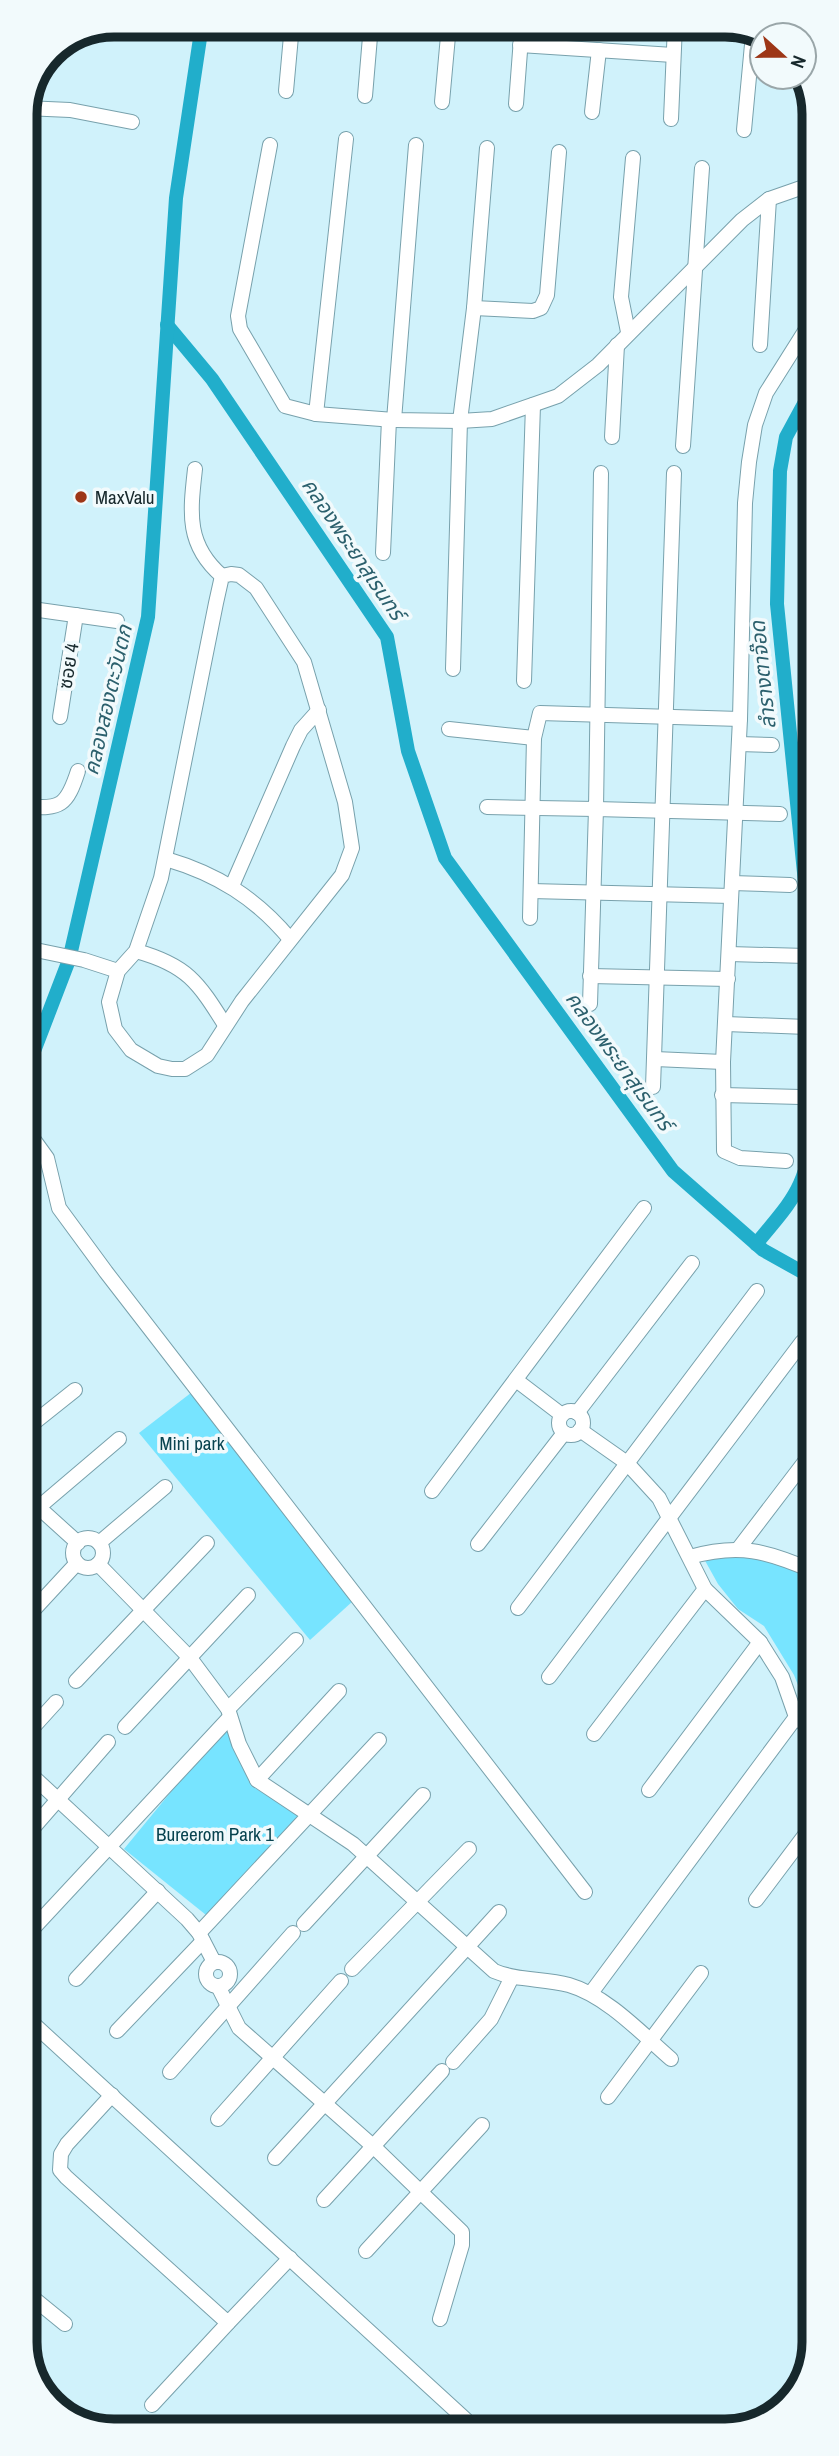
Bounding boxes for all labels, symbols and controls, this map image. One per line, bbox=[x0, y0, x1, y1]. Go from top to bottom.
north arrow bbox=[748, 21, 818, 91]
text: N bbox=[785, 52, 813, 72]
water label: คลองพระยาสุเรนทร์ bbox=[295, 472, 414, 630]
place label: MaxValu bbox=[95, 484, 154, 510]
marker: MaxValu bbox=[73, 489, 89, 505]
water label: ลำรางตาจ๊อด bbox=[742, 618, 783, 731]
water label: คลองสองตะวันตก bbox=[76, 621, 139, 778]
street label: ซอย 4 bbox=[52, 641, 84, 691]
water label: คลองพระยาสุเรนทร์ bbox=[559, 985, 683, 1140]
park label: Mini park bbox=[160, 1430, 225, 1456]
park label: Bureerom Park 1 bbox=[156, 1821, 274, 1847]

